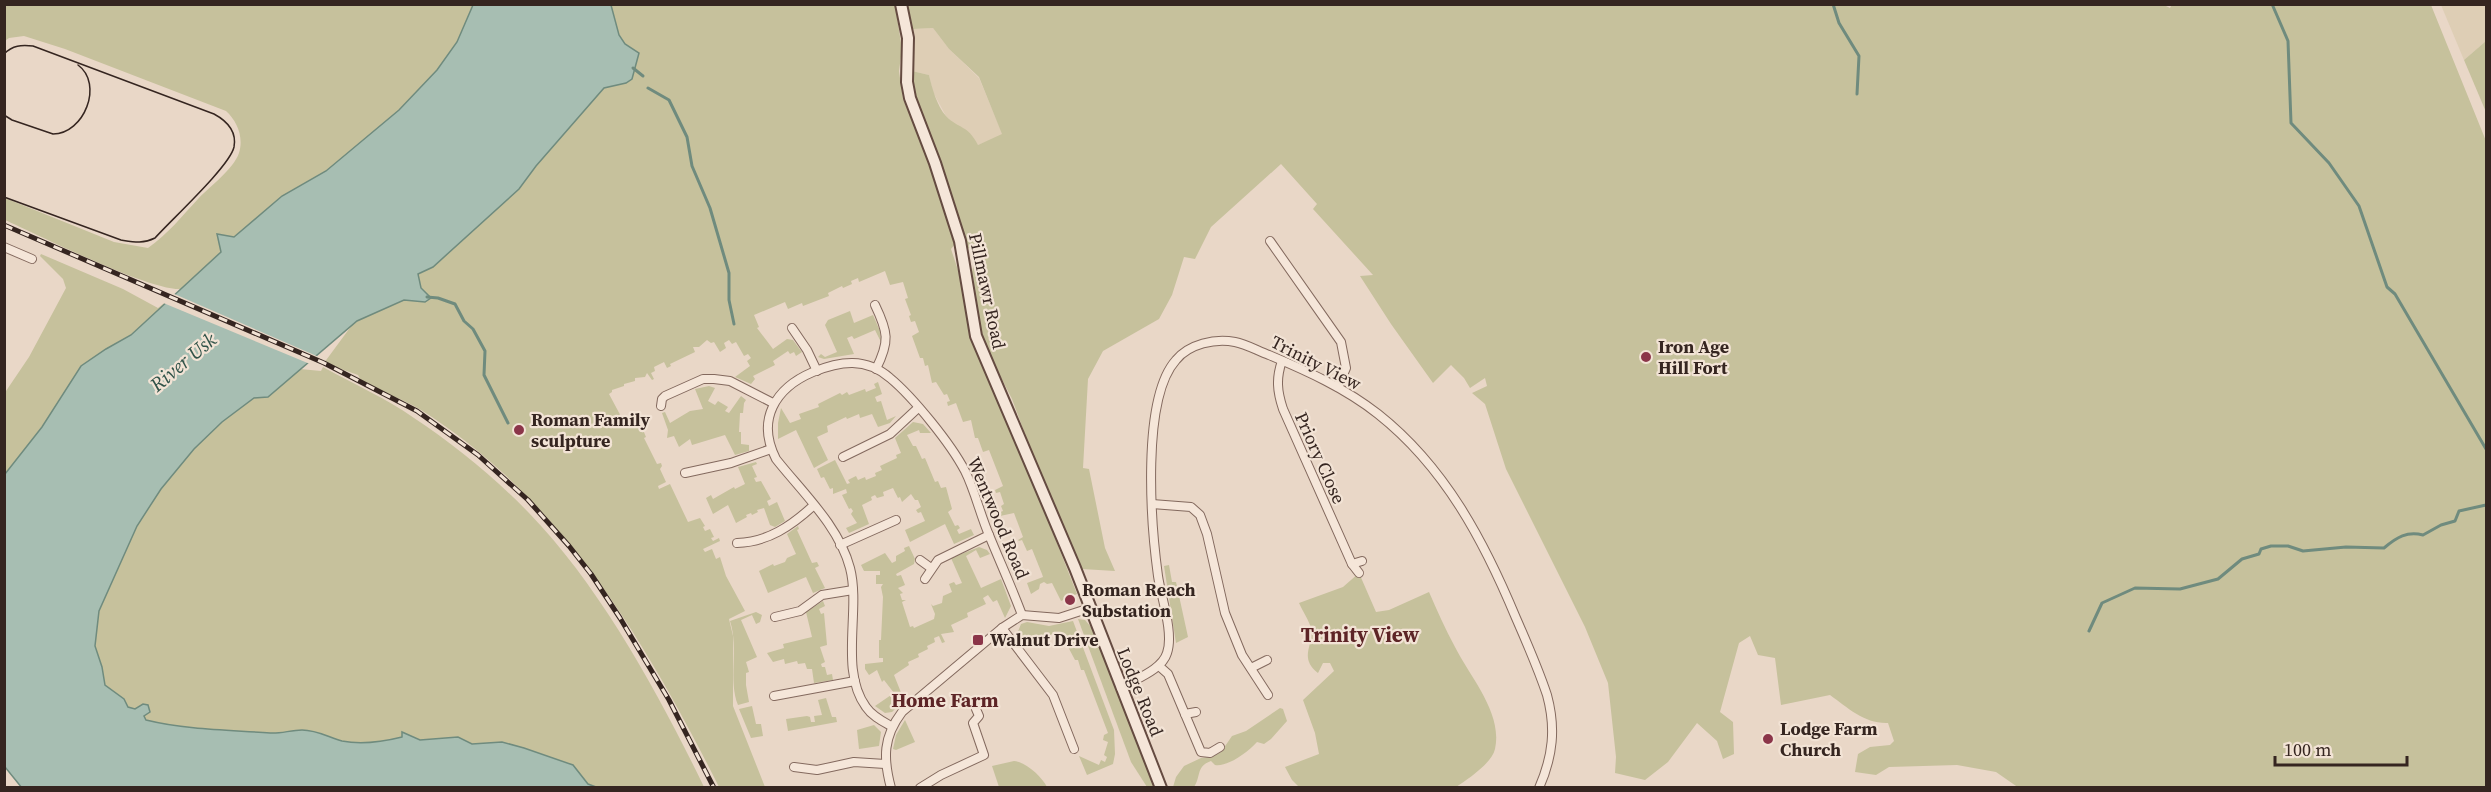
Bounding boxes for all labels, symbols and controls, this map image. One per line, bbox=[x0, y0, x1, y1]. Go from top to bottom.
street label: Pillmawr Road bbox=[963, 230, 1012, 351]
water label: River Usk bbox=[143, 326, 223, 399]
street label: Trinity View bbox=[1267, 329, 1366, 396]
place label: Iron Age Hill Fort bbox=[1658, 334, 1729, 380]
marker: Iron Age Hill Fort bbox=[1639, 350, 1653, 364]
place label: Roman Family sculpture bbox=[531, 407, 650, 453]
street label: Priory Close bbox=[1289, 408, 1352, 508]
marker: Roman Family sculpture bbox=[512, 423, 526, 437]
street label: Wentwood Road bbox=[961, 453, 1035, 583]
place label: Roman Reach Substation bbox=[1082, 577, 1196, 623]
marker: Roman Reach Substation bbox=[1063, 593, 1077, 607]
district label: Trinity View bbox=[1301, 620, 1420, 649]
place label: Walnut Drive bbox=[990, 627, 1099, 652]
marker: Walnut Drive bbox=[971, 633, 985, 647]
street label: Lodge Road bbox=[1111, 644, 1170, 740]
district label: Home Farm bbox=[891, 686, 999, 714]
place label: Lodge Farm Church bbox=[1780, 716, 1878, 762]
scale bar bbox=[2275, 729, 2407, 767]
marker: Lodge Farm Church bbox=[1761, 732, 1775, 746]
text: 100 m bbox=[2284, 737, 2331, 762]

